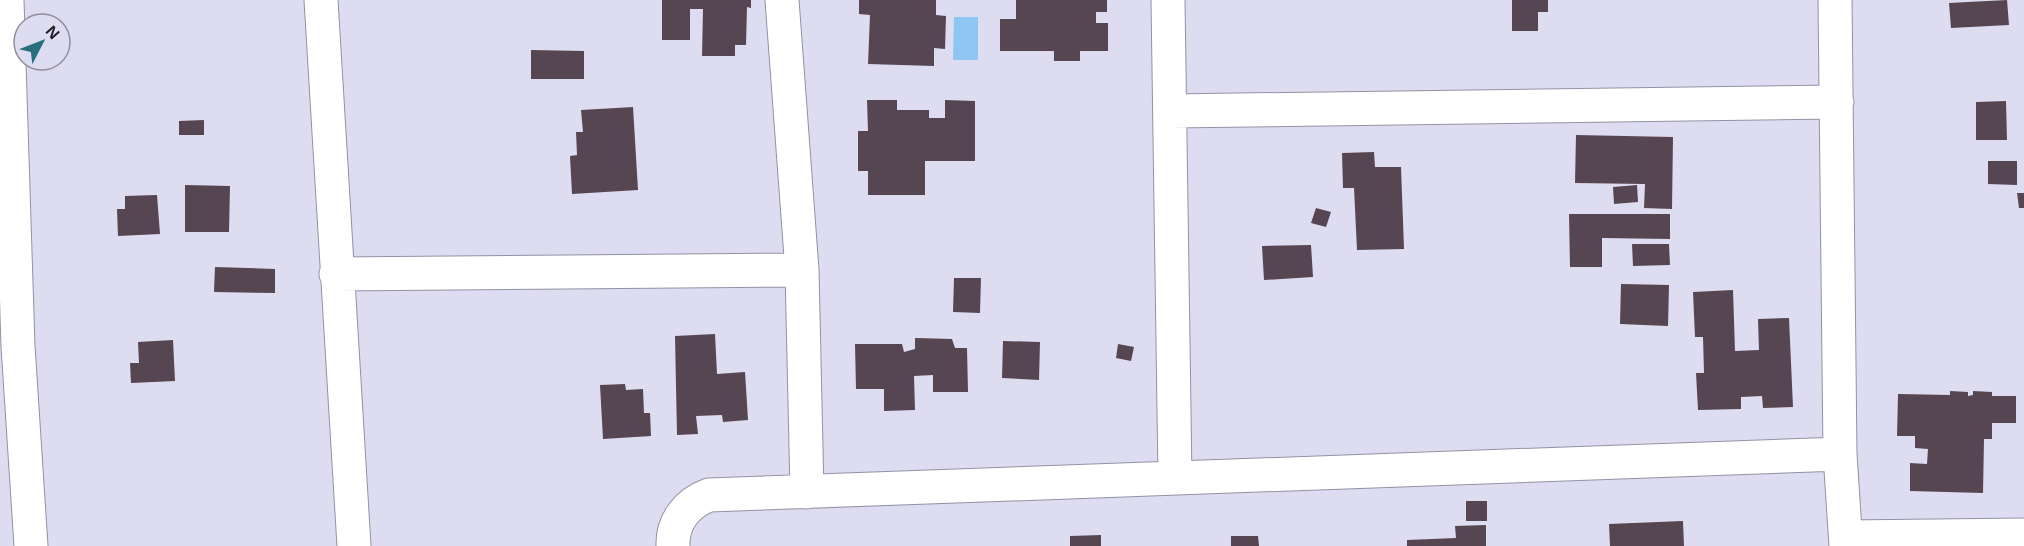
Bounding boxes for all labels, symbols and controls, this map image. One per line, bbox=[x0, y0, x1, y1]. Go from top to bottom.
north arrow bbox=[12, 12, 72, 72]
text: N bbox=[43, 22, 63, 42]

